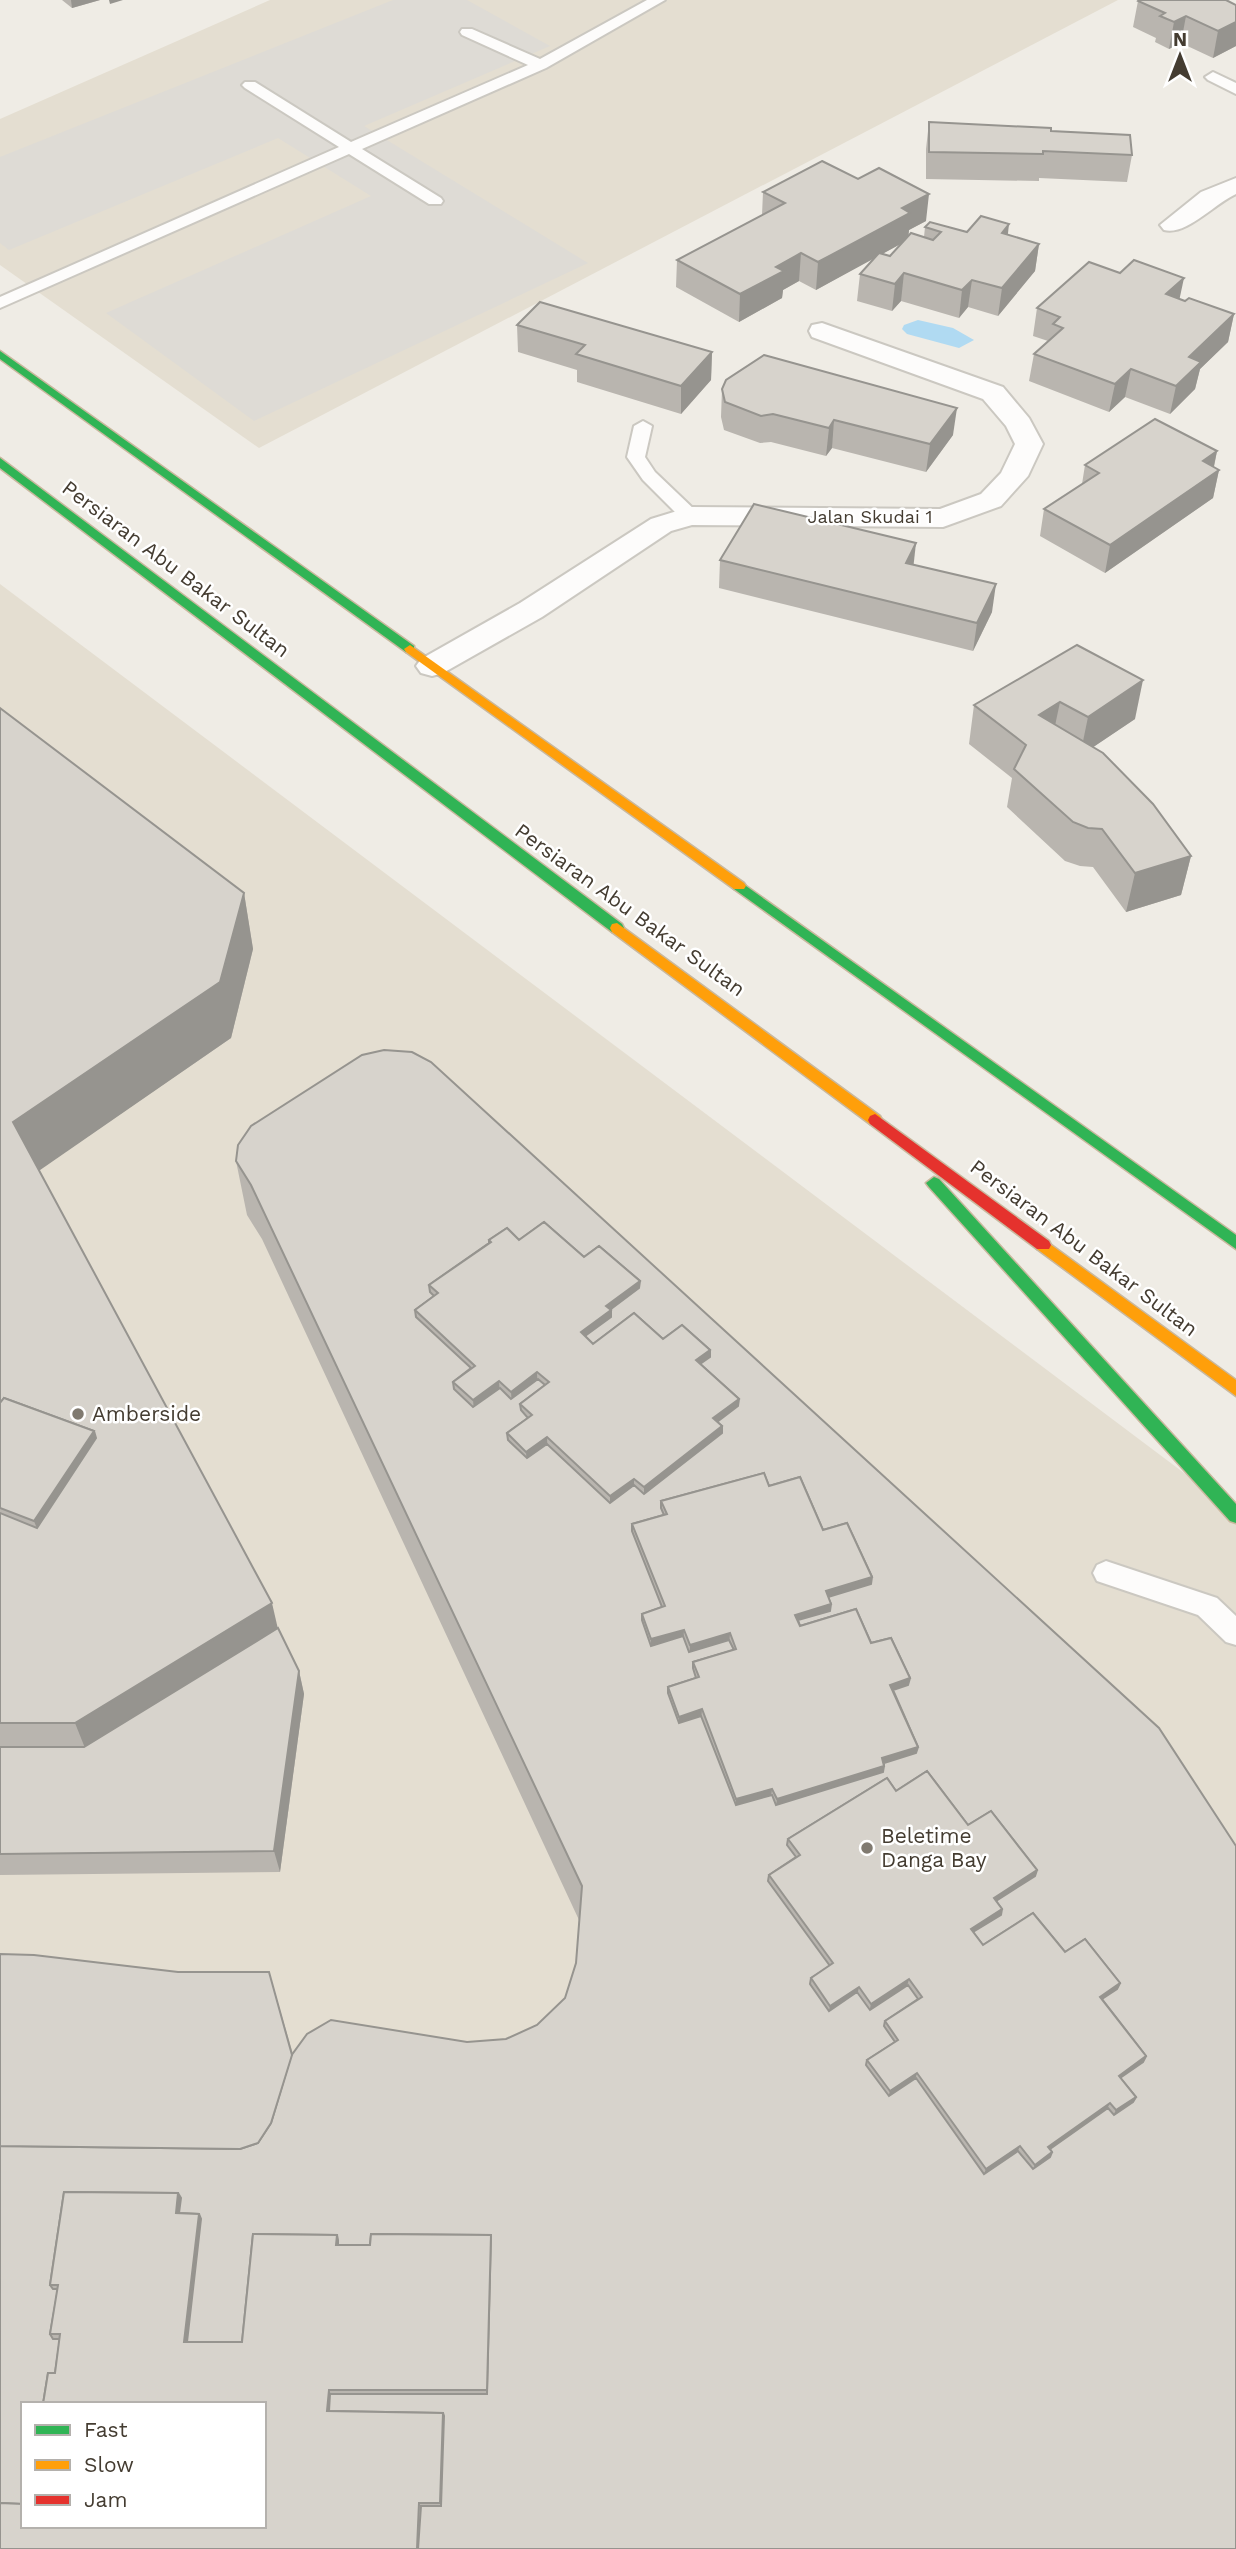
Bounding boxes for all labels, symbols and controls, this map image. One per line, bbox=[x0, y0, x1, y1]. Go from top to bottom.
north arrow bbox=[1145, 21, 1215, 91]
text: N bbox=[1173, 28, 1187, 51]
street label: Persiaran Abu Bakar Sultan bbox=[58, 475, 295, 662]
street label: Jalan Skudai 1 bbox=[808, 506, 932, 527]
street label: Persiaran Abu Bakar Sultan bbox=[510, 818, 750, 1002]
street label: Persiaran Abu Bakar Sultan bbox=[966, 1154, 1203, 1341]
place label: Amberside bbox=[92, 1401, 201, 1426]
marker: Amberside bbox=[70, 1406, 86, 1422]
place label: Beletime Danga Bay bbox=[881, 1823, 987, 1872]
marker: Beletime Danga Bay bbox=[859, 1840, 875, 1856]
legend bbox=[21, 2402, 266, 2528]
text: Fast bbox=[84, 2417, 128, 2442]
text: Slow bbox=[84, 2452, 134, 2477]
text: Jam bbox=[84, 2487, 127, 2512]

